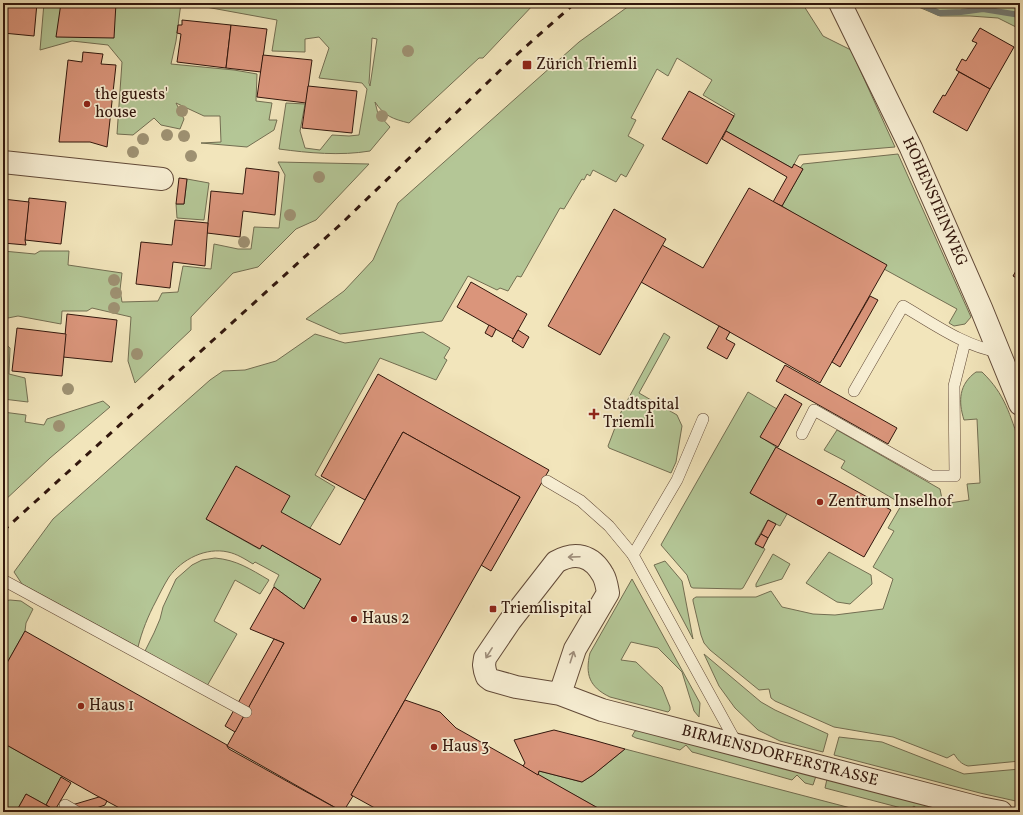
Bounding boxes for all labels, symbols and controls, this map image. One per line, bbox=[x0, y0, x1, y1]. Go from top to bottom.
place label: Zürich Triemli bbox=[536, 54, 637, 76]
marker: Zürich Triemli bbox=[521, 59, 533, 71]
place label: the guests' house bbox=[95, 84, 168, 124]
marker: the guests' house bbox=[82, 99, 92, 109]
street label: HOHENSTEINWEG bbox=[896, 133, 972, 270]
place label: Stadtspital Triemli bbox=[603, 394, 679, 434]
marker: Stadtspital Triemli bbox=[588, 408, 600, 420]
place label: Zentrum Inselhof bbox=[828, 491, 953, 513]
marker: Zentrum Inselhof bbox=[815, 497, 825, 507]
one-way arrow bbox=[568, 553, 581, 560]
place label: Triemlispital bbox=[501, 598, 592, 620]
marker: Triemlispital bbox=[488, 604, 498, 614]
place label: Haus 2 bbox=[362, 608, 410, 630]
marker: Haus 2 bbox=[349, 614, 359, 624]
one-way arrow bbox=[484, 647, 492, 659]
one-way arrow bbox=[569, 651, 576, 664]
place label: Haus 1 bbox=[89, 695, 134, 717]
marker: Haus 1 bbox=[76, 701, 86, 711]
street label: BIRMENSDORFERSTRASSE bbox=[679, 720, 881, 792]
place label: Haus 3 bbox=[442, 736, 489, 758]
marker: Haus 3 bbox=[429, 742, 439, 752]

